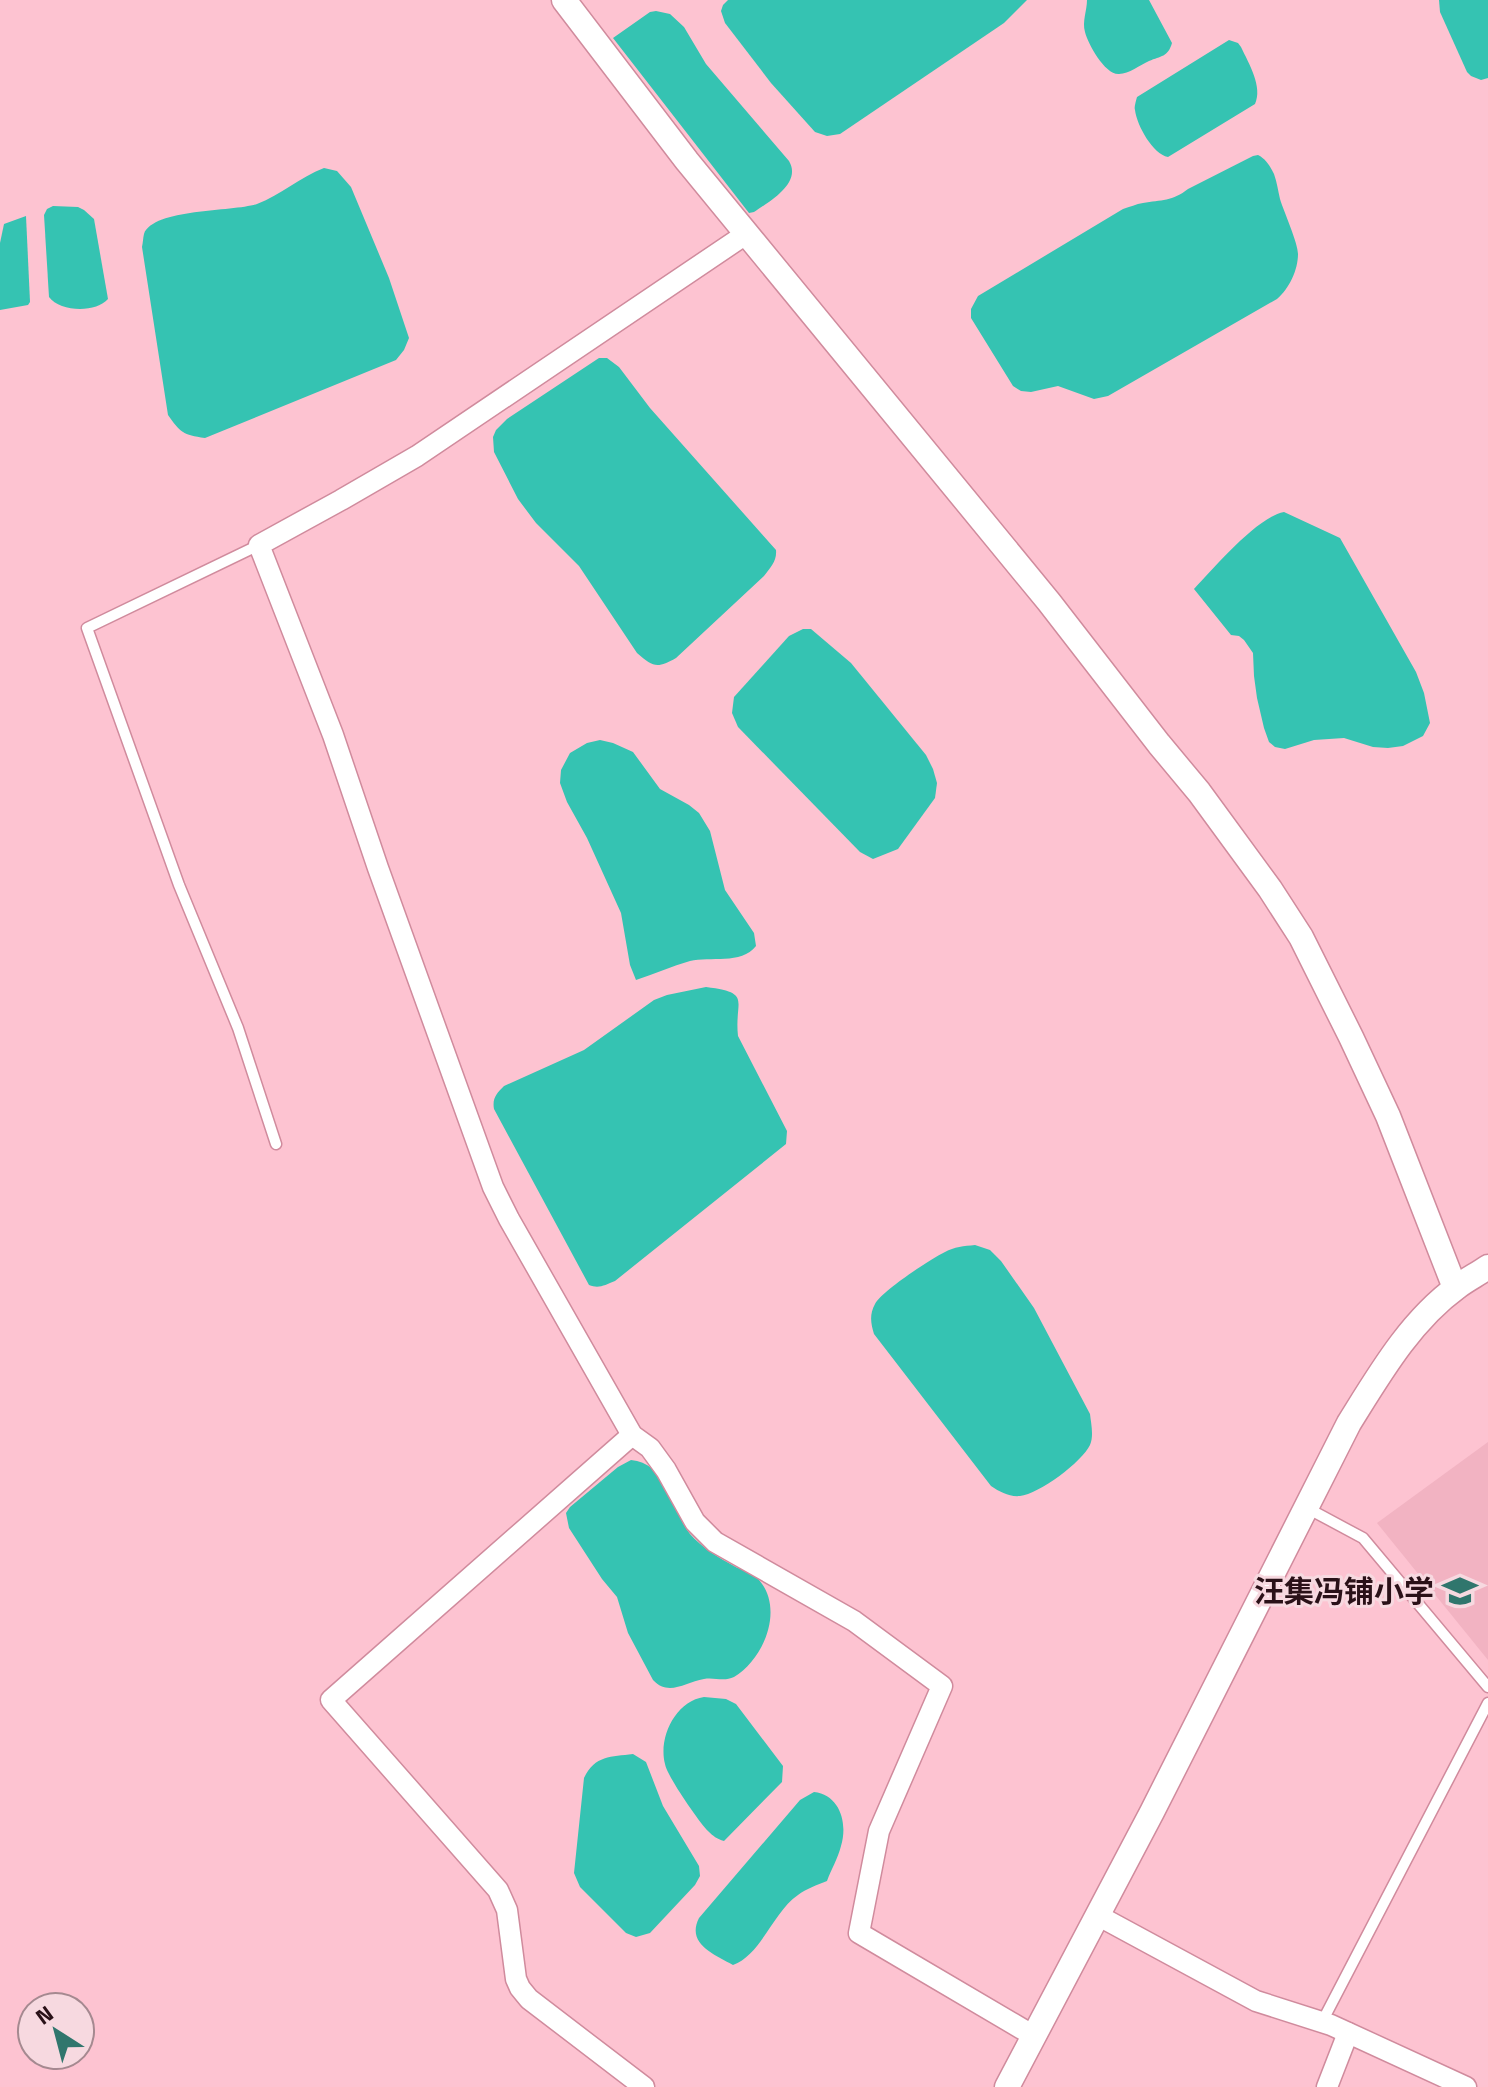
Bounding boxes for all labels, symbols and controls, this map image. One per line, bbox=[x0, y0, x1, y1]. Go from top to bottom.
place label: 汪集冯铺小学 bbox=[1254, 1568, 1434, 1614]
school or university icon: 汪集冯铺小学 bbox=[1441, 1572, 1479, 1610]
north arrow bbox=[16, 1991, 96, 2071]
text: N bbox=[28, 1997, 60, 2033]

